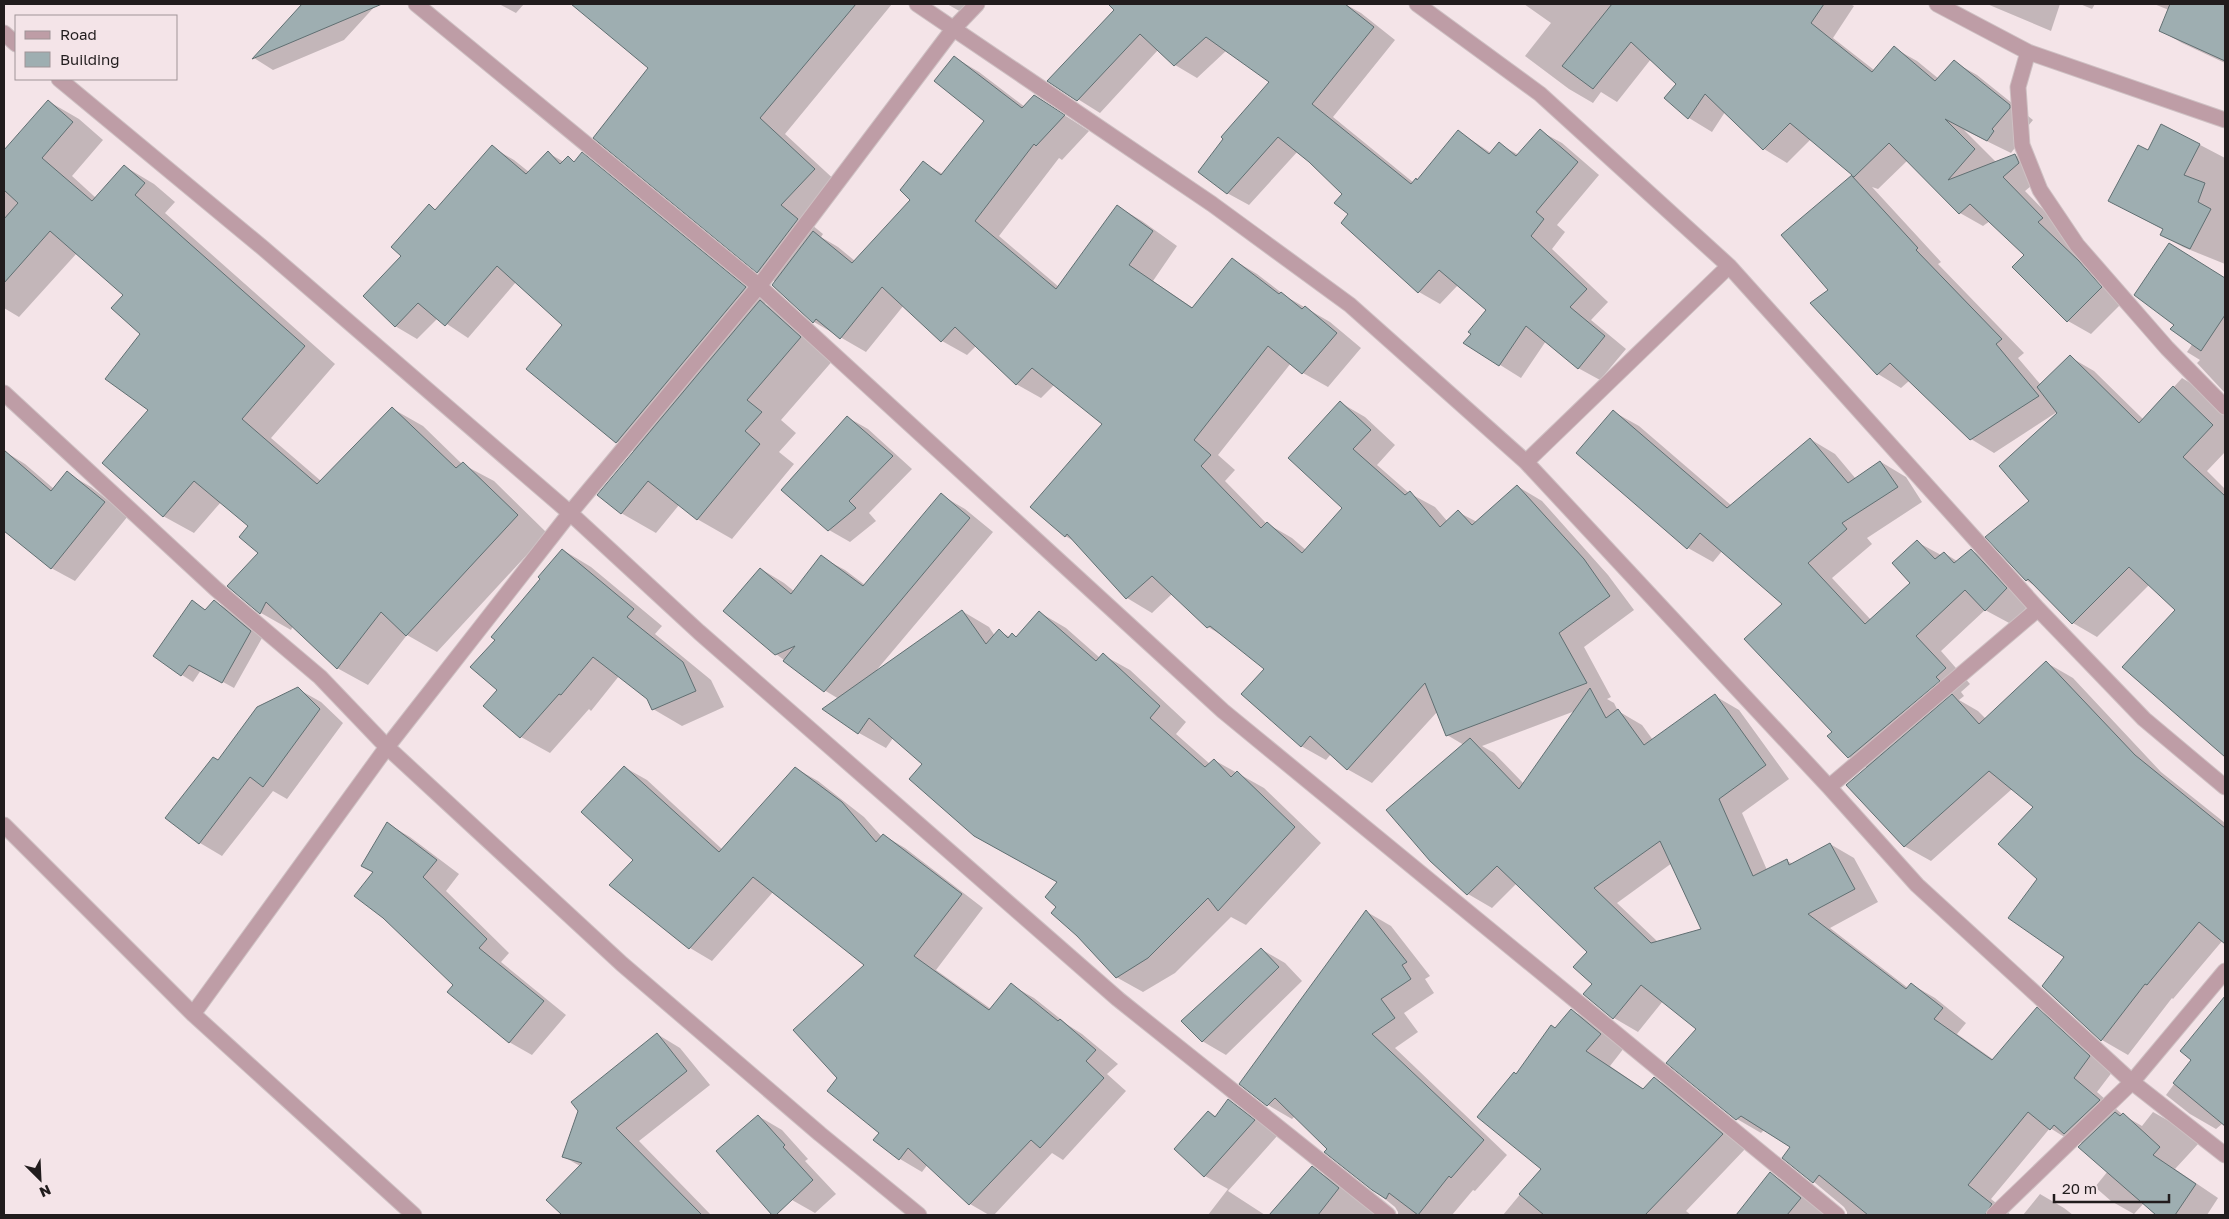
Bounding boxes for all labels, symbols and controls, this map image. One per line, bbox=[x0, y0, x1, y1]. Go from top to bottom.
legend bbox=[15, 15, 178, 80]
text: Road bbox=[60, 25, 97, 43]
text: Building bbox=[60, 50, 120, 68]
north arrow bbox=[15, 1154, 65, 1204]
scale bar bbox=[2054, 1172, 2169, 1204]
text: 20 m bbox=[2062, 1179, 2097, 1197]
text: N bbox=[37, 1181, 54, 1201]

